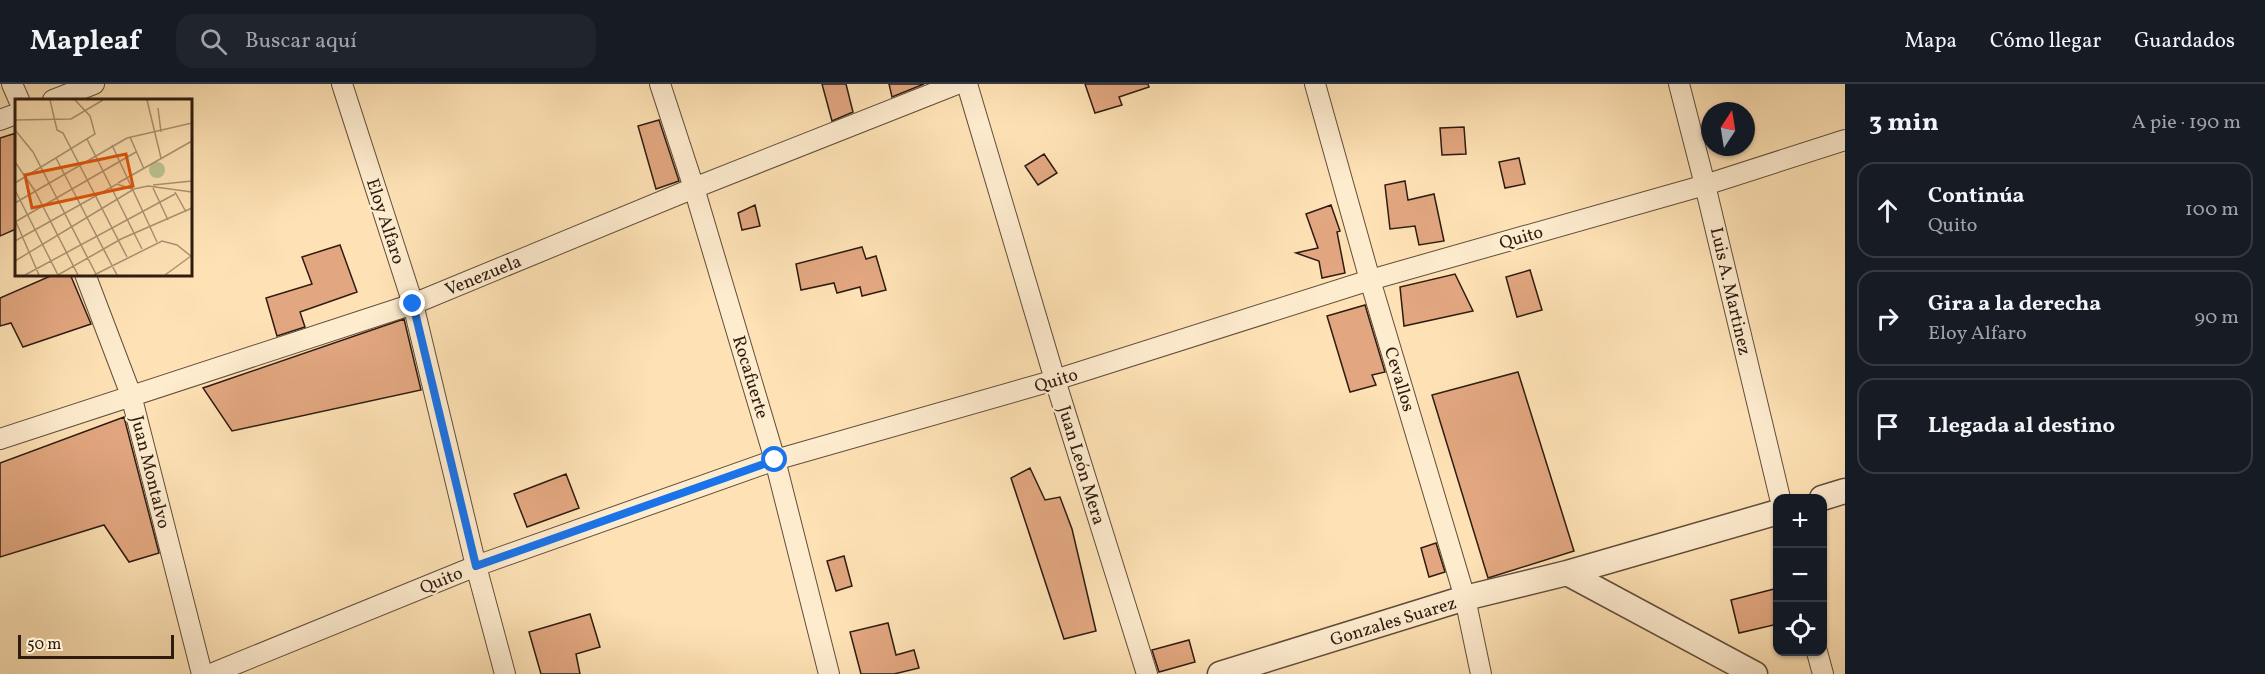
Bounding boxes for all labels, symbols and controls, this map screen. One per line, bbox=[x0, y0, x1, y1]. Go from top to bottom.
search box bbox=[176, 14, 596, 68]
text: Mapleaf bbox=[30, 22, 140, 61]
icon: search bbox=[197, 25, 230, 58]
text: Buscar aquí bbox=[245, 26, 357, 57]
text: Mapa bbox=[1904, 27, 1957, 56]
text: Cómo llegar bbox=[1990, 27, 2101, 56]
text: Guardados bbox=[2134, 27, 2235, 56]
inset map bbox=[15, 99, 192, 276]
north arrow bbox=[1701, 102, 1755, 156]
text: 3 min bbox=[1869, 105, 1939, 141]
text: A pie · 190 m bbox=[2132, 109, 2241, 137]
street label: Eloy Alfaro bbox=[359, 175, 410, 267]
text: Continúa bbox=[1928, 181, 2025, 212]
icon: ahead bbox=[1871, 194, 1904, 227]
text: 100 m bbox=[2185, 196, 2239, 224]
text: Quito bbox=[1928, 212, 1977, 240]
street label: Quito bbox=[1497, 220, 1546, 257]
street label: Luis A. Martinez bbox=[1703, 225, 1756, 358]
street label: Venezuela bbox=[442, 250, 526, 303]
text: Gira a la derecha bbox=[1928, 289, 2101, 320]
route end bbox=[399, 290, 425, 316]
icon: right bbox=[1871, 302, 1904, 335]
text: 90 m bbox=[2195, 304, 2239, 332]
text: Eloy Alfaro bbox=[1928, 320, 2027, 348]
street label: Rocafuerte bbox=[725, 333, 774, 422]
street label: Cevallos bbox=[1377, 344, 1420, 415]
street label: Quito bbox=[1032, 363, 1081, 400]
street label: Juan León Mera bbox=[1051, 403, 1111, 528]
icon: arrive bbox=[1871, 410, 1904, 443]
text: Llegada al destino bbox=[1928, 411, 2115, 442]
street label: Juan Montalvo bbox=[123, 413, 176, 532]
route start bbox=[761, 446, 787, 472]
map controls bbox=[1773, 494, 1827, 656]
button: + bbox=[1773, 494, 1827, 548]
button: − bbox=[1773, 548, 1827, 602]
street label: Quito bbox=[416, 561, 467, 601]
street label: Gonzales Suarez bbox=[1327, 591, 1460, 654]
button: locate bbox=[1773, 602, 1827, 656]
scale bar bbox=[18, 632, 174, 660]
text: 50 m bbox=[27, 634, 61, 656]

